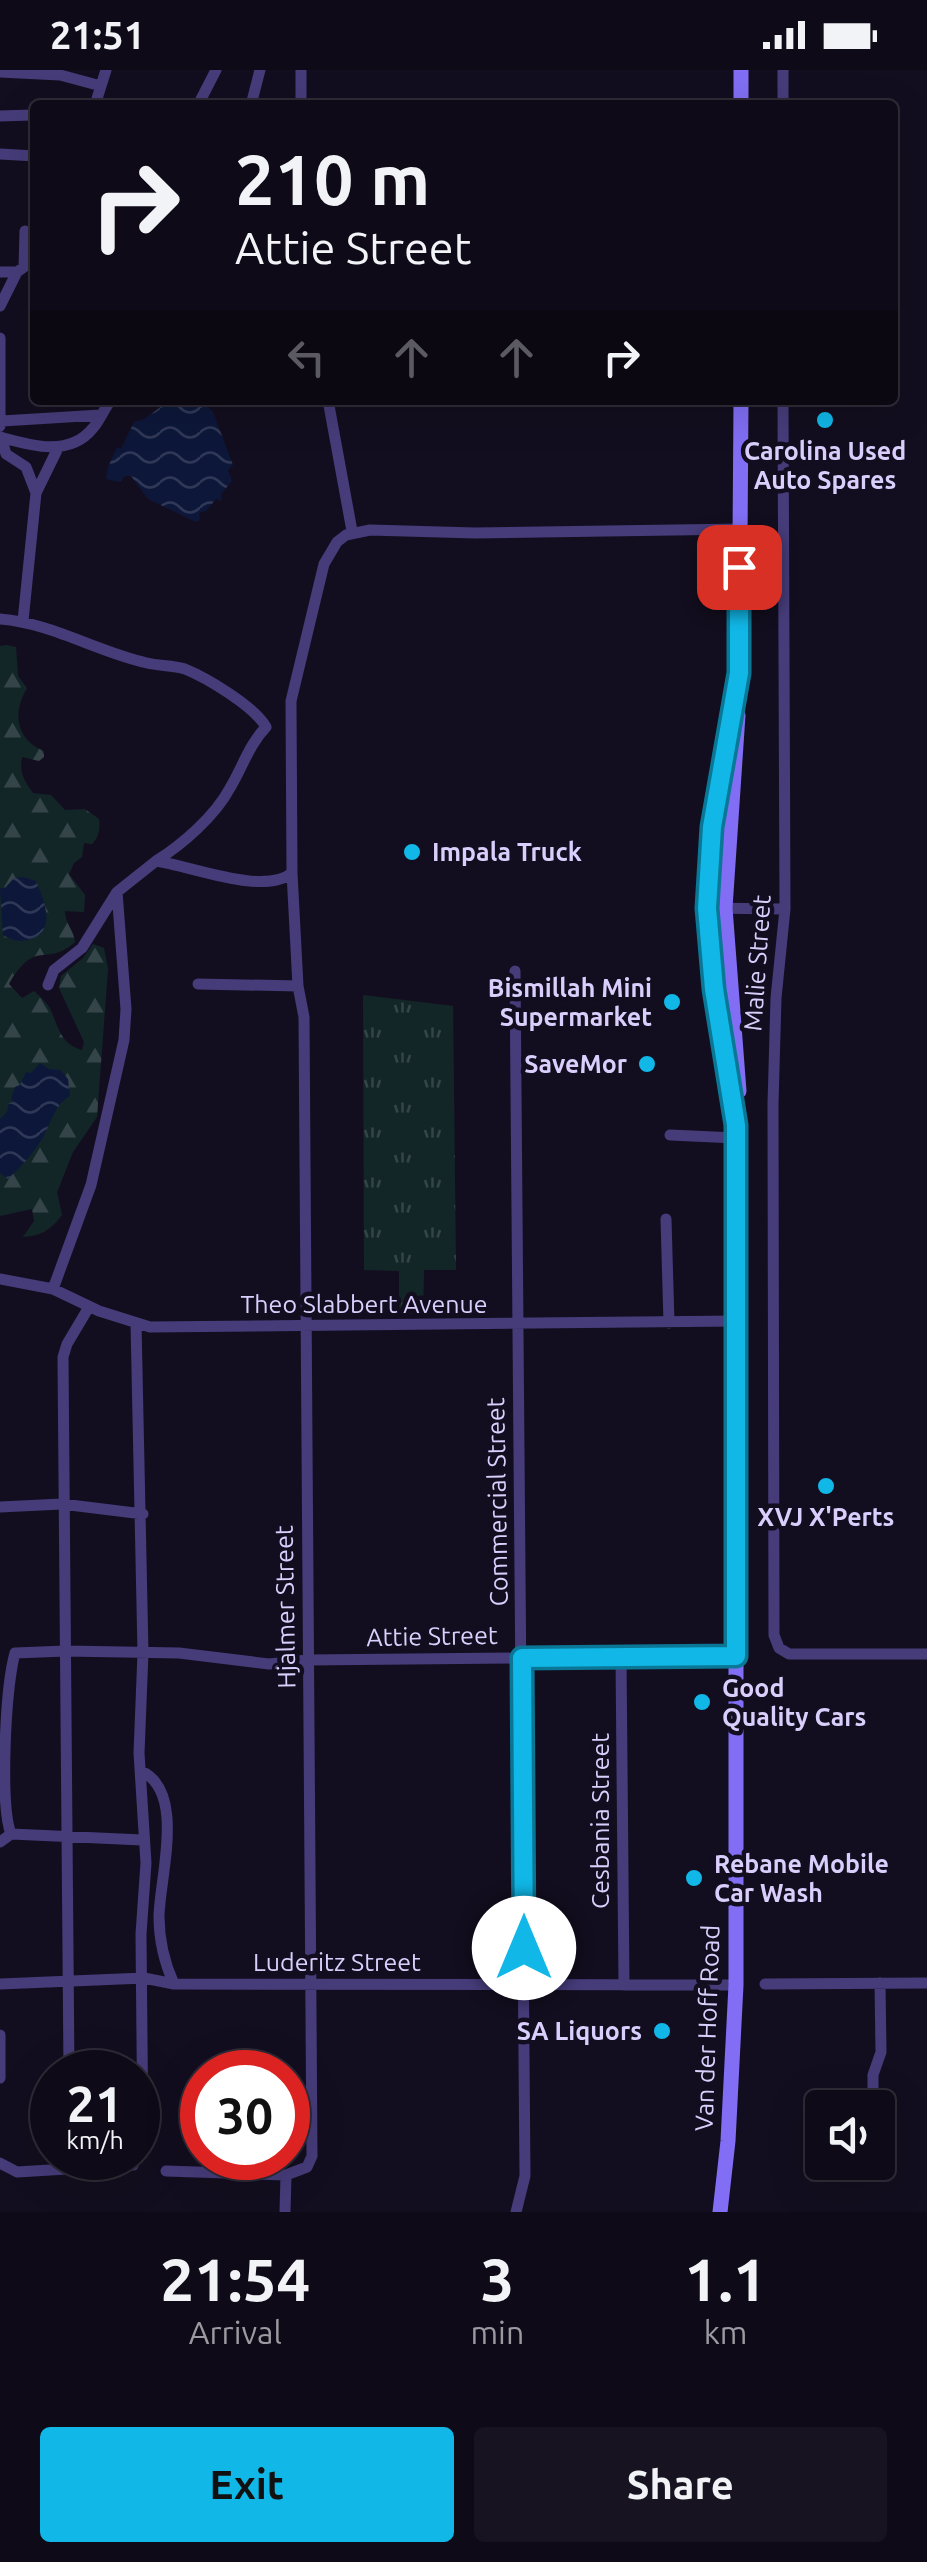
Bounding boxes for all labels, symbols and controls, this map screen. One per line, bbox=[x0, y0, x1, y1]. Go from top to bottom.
text: 21:51 bbox=[50, 14, 145, 56]
icon: right bbox=[70, 140, 200, 270]
text: 210 m bbox=[235, 140, 430, 218]
text: Attie Street bbox=[235, 222, 471, 273]
icon: left bbox=[279, 330, 334, 385]
icon: ahead bbox=[384, 330, 439, 385]
icon: ahead bbox=[489, 330, 544, 385]
icon: right bbox=[594, 330, 649, 385]
marker: Carolina Used Auto Spares bbox=[814, 409, 836, 431]
place label: Carolina Used Auto Spares bbox=[744, 437, 906, 494]
pin bbox=[697, 525, 782, 610]
icon: arrive bbox=[712, 540, 767, 595]
place label: Impala Truck bbox=[432, 838, 582, 866]
marker: Impala Truck bbox=[401, 841, 423, 863]
street label: Malie Street bbox=[738, 894, 776, 1032]
place label: Bismillah Mini Supermarket bbox=[488, 974, 652, 1031]
marker: Bismillah Mini Supermarket bbox=[661, 991, 683, 1013]
place label: SaveMor bbox=[524, 1050, 628, 1078]
marker: SaveMor bbox=[636, 1053, 658, 1075]
street label: Theo Slabbert Avenue bbox=[240, 1290, 488, 1318]
street label: Commercial Street bbox=[481, 1397, 513, 1607]
marker: XVJ X'Perts bbox=[815, 1475, 837, 1497]
place label: XVJ X'Perts bbox=[758, 1503, 894, 1531]
street label: Hjalmer Street bbox=[270, 1525, 300, 1689]
street label: Attie Street bbox=[366, 1621, 498, 1651]
place label: Good Quality Cars bbox=[722, 1674, 866, 1731]
marker: Good Quality Cars bbox=[691, 1691, 713, 1713]
street label: Cesbania Street bbox=[586, 1733, 614, 1909]
place label: Rebane Mobile Car Wash bbox=[714, 1850, 889, 1907]
marker: Rebane Mobile Car Wash bbox=[683, 1867, 705, 1889]
position arrow bbox=[472, 1896, 576, 2000]
street label: Van der Hoff Road bbox=[689, 1924, 725, 2132]
street label: Luderitz Street bbox=[253, 1948, 421, 1976]
place label: SA Liquors bbox=[517, 2017, 642, 2045]
marker: SA Liquors bbox=[651, 2020, 673, 2042]
speed limit sign: 30 bbox=[180, 2050, 310, 2180]
text: 21 bbox=[67, 2075, 123, 2131]
map controls bbox=[805, 2090, 895, 2180]
button: sound bbox=[805, 2090, 895, 2180]
text: km/h bbox=[66, 2126, 124, 2154]
text: 21:54 bbox=[160, 2245, 310, 2312]
text: 3 bbox=[480, 2245, 514, 2312]
text: 1.1 bbox=[684, 2245, 767, 2312]
text: Arrival bbox=[189, 2314, 282, 2350]
text: min bbox=[471, 2314, 524, 2350]
text: km bbox=[704, 2314, 747, 2350]
button: Exit bbox=[40, 2427, 454, 2542]
button: Share bbox=[474, 2427, 887, 2542]

